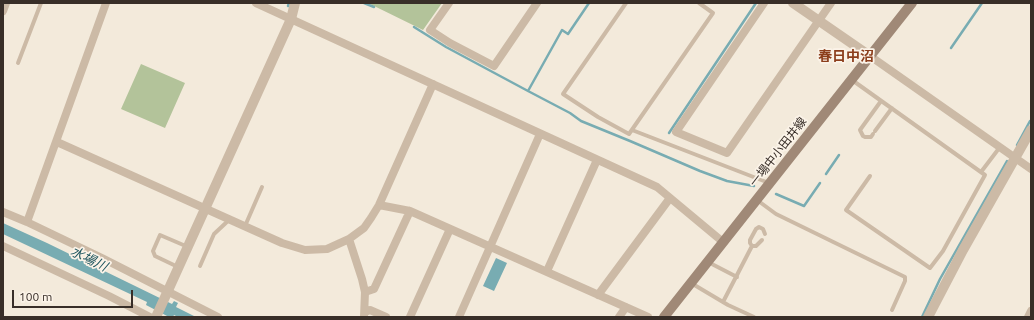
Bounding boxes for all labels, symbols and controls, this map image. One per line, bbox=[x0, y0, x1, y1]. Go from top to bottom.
district label: 春日中沼 bbox=[818, 48, 874, 64]
street label: 一場中小田井線 bbox=[746, 114, 810, 190]
water label: 水場川 bbox=[68, 243, 110, 275]
scale bar bbox=[14, 282, 135, 308]
text: 100 m bbox=[19, 290, 52, 303]

